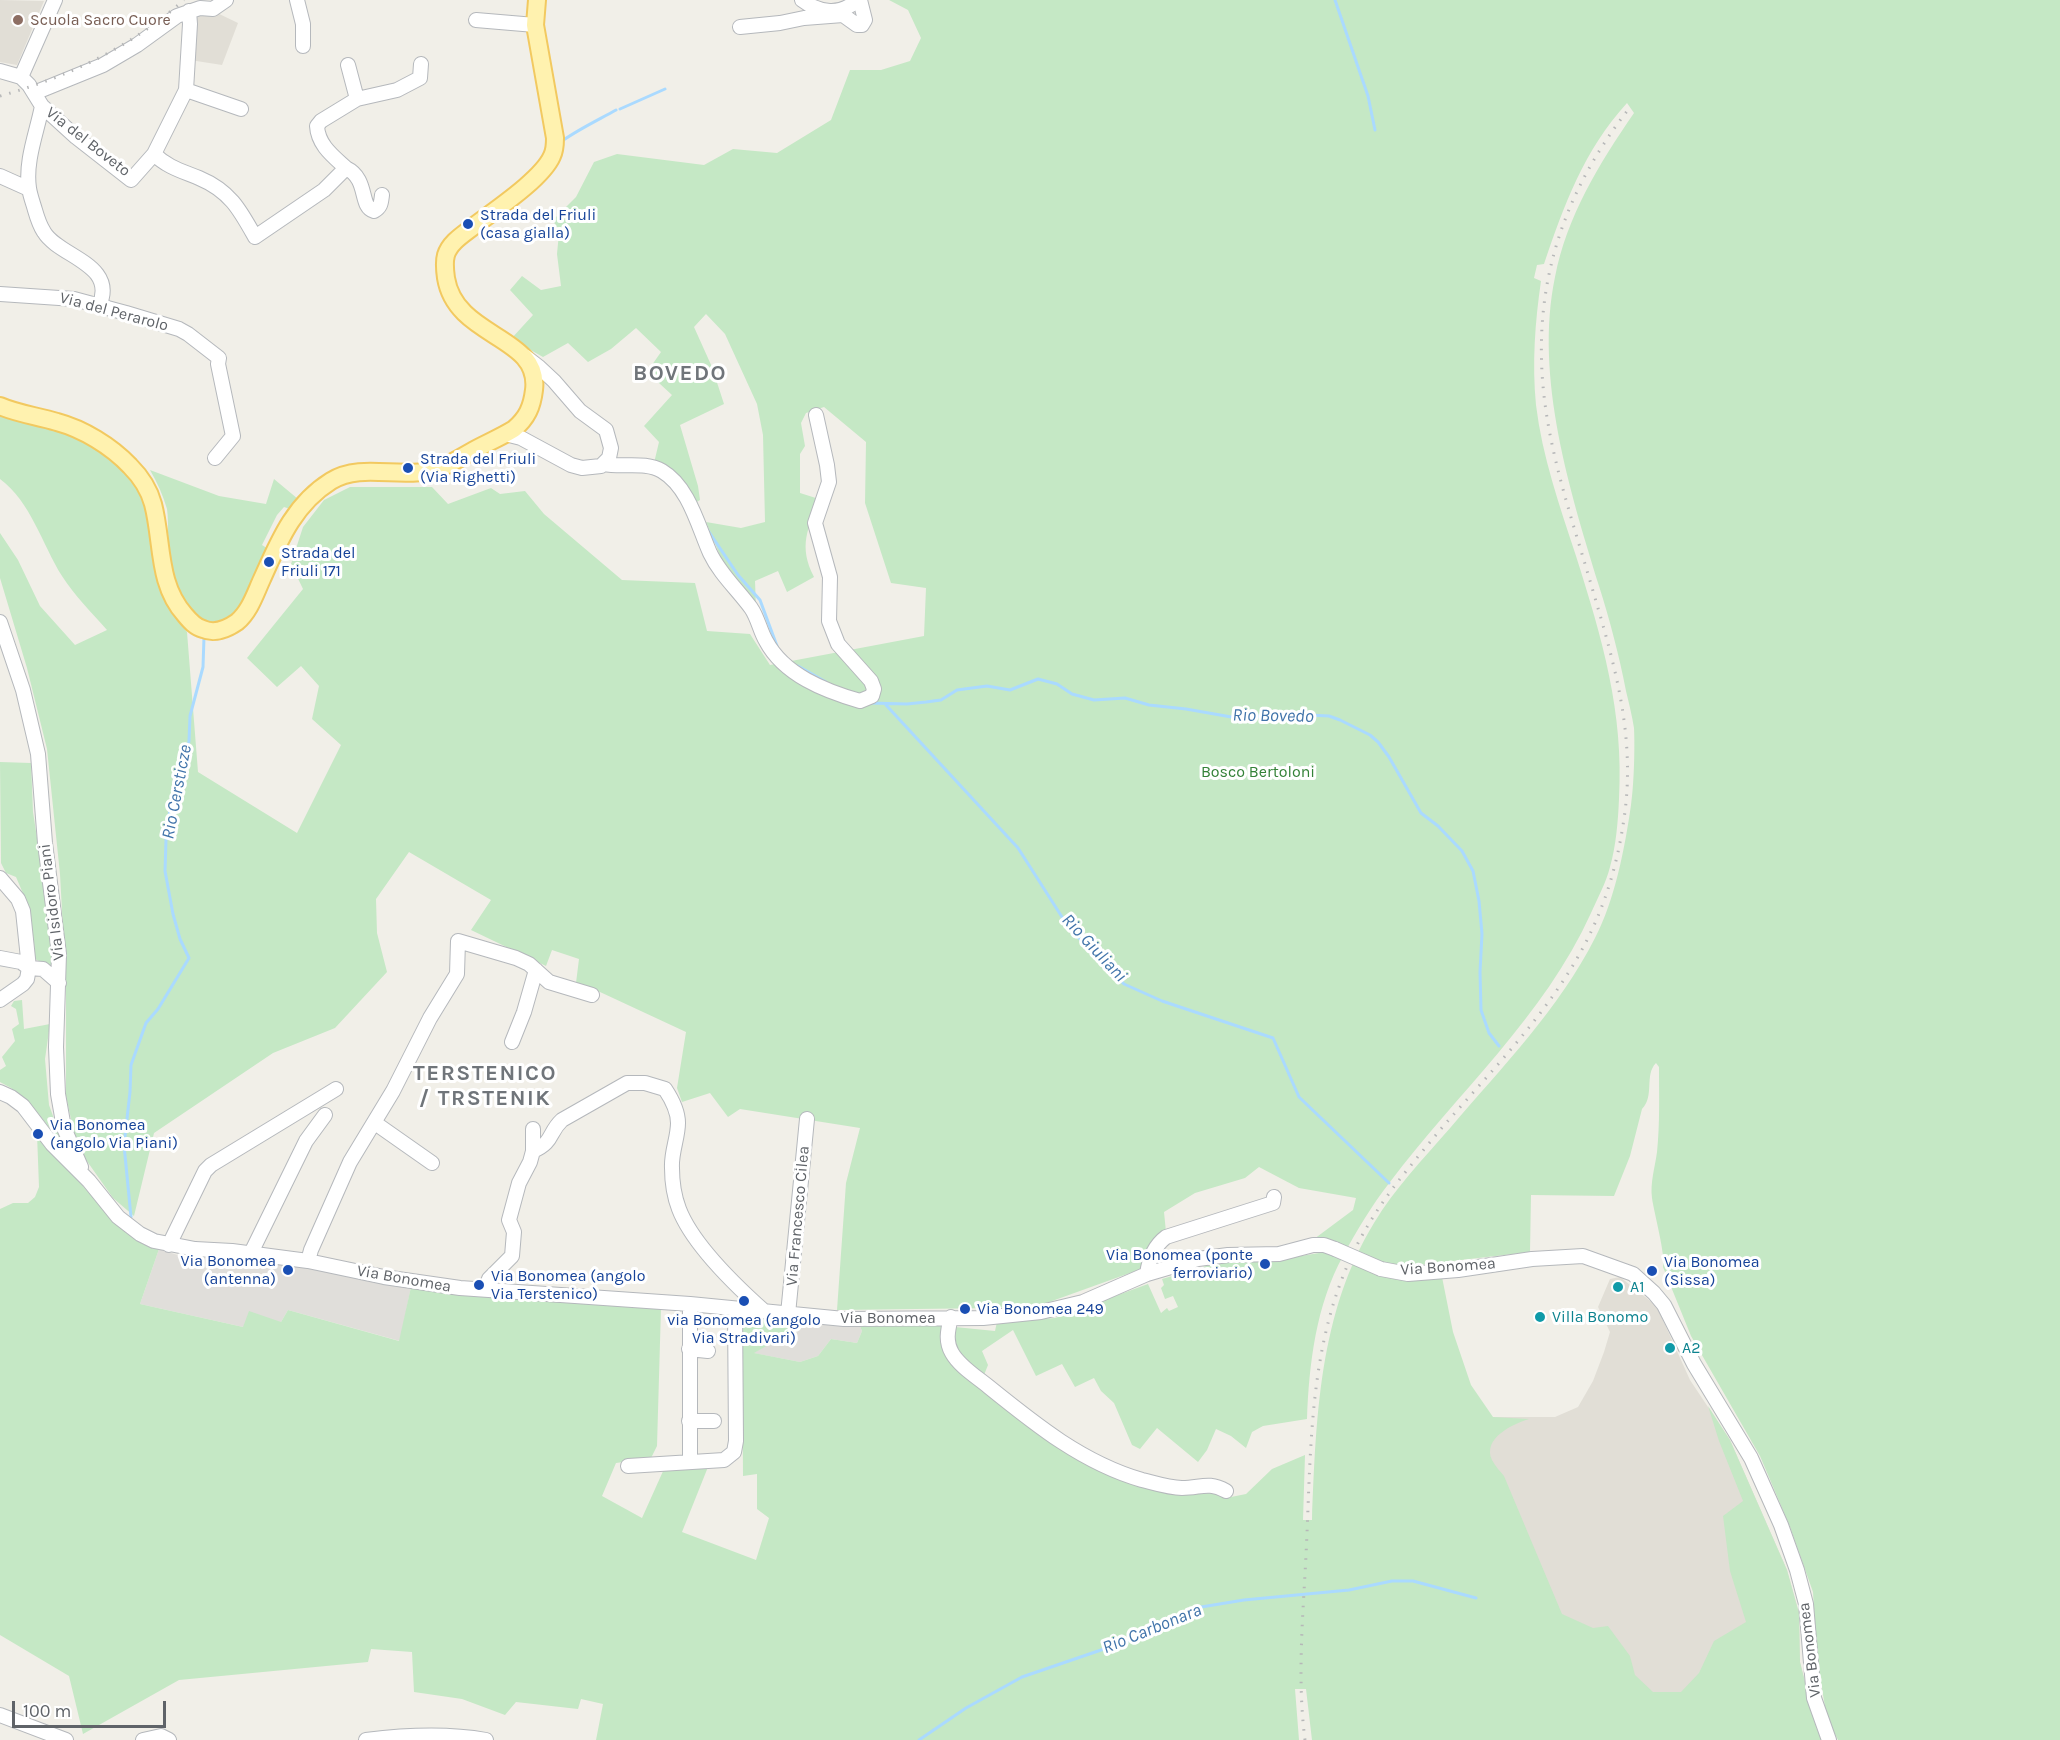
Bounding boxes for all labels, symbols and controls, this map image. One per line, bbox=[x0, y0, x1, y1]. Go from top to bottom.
place label: Scuola Sacro Cuore bbox=[30, 10, 171, 30]
marker: Scuola Sacro Cuore bbox=[11, 13, 25, 27]
street label: Via del Boveto bbox=[42, 103, 134, 181]
place label: Strada del Friuli (casa gialla) bbox=[480, 205, 596, 243]
marker: Strada del Friuli (casa gialla) bbox=[461, 217, 475, 231]
street label: Via del Perarolo bbox=[58, 288, 170, 336]
district label: BOVEDO bbox=[633, 361, 727, 387]
place label: Strada del Friuli (Via Righetti) bbox=[420, 449, 536, 487]
marker: Strada del Friuli (Via Righetti) bbox=[401, 461, 415, 475]
place label: Strada del Friuli 171 bbox=[281, 543, 356, 581]
marker: Strada del Friuli 171 bbox=[262, 555, 276, 569]
water label: Rio Bovedo bbox=[1232, 704, 1314, 728]
water label: Rio Cersticze bbox=[157, 743, 197, 841]
park label: Bosco Bertoloni bbox=[1201, 762, 1315, 782]
street label: Via Isidoro Piani bbox=[35, 843, 69, 961]
water label: Rio Giuliani bbox=[1057, 909, 1131, 987]
district label: TERSTENICO / TRSTENIK bbox=[413, 1061, 557, 1112]
place label: Via Bonomea (angolo Via Piani) bbox=[50, 1115, 178, 1153]
marker: Via Bonomea (angolo Via Piani) bbox=[31, 1127, 45, 1141]
street label: Via Francesco Cilea bbox=[782, 1145, 814, 1287]
place label: Via Bonomea (ponte ferroviario) bbox=[1106, 1245, 1253, 1283]
place label: Via Bonomea (antenna) bbox=[181, 1251, 276, 1289]
place label: Via Bonomea (Sissa) bbox=[1664, 1252, 1759, 1290]
street label: Via Bonomea bbox=[1400, 1254, 1496, 1280]
marker: Via Bonomea (ponte ferroviario) bbox=[1258, 1257, 1272, 1271]
street label: Via Bonomea bbox=[355, 1261, 453, 1297]
marker: Via Bonomea (antenna) bbox=[281, 1263, 295, 1277]
marker: Via Bonomea (Sissa) bbox=[1645, 1264, 1659, 1278]
place label: Via Bonomea (angolo Via Terstenico) bbox=[491, 1266, 645, 1304]
place label: A1 bbox=[1630, 1277, 1644, 1297]
marker: Via Bonomea (angolo Via Terstenico) bbox=[472, 1278, 486, 1292]
marker: A1 bbox=[1611, 1280, 1625, 1294]
marker: via Bonomea (angolo Via Stradivari) bbox=[737, 1294, 751, 1308]
place label: Via Bonomea 249 bbox=[977, 1299, 1104, 1319]
marker: Via Bonomea 249 bbox=[958, 1302, 972, 1316]
place label: Villa Bonomo bbox=[1552, 1307, 1648, 1327]
street label: Via Bonomea bbox=[840, 1308, 936, 1328]
place label: via Bonomea (angolo Via Stradivari) bbox=[667, 1310, 821, 1348]
marker: Villa Bonomo bbox=[1533, 1310, 1547, 1324]
place label: A2 bbox=[1682, 1338, 1700, 1358]
marker: A2 bbox=[1663, 1341, 1677, 1355]
water label: Rio Carbonara bbox=[1099, 1599, 1205, 1659]
street label: Via Bonomea bbox=[1795, 1601, 1825, 1699]
scale bar bbox=[15, 1689, 170, 1727]
text: 100 m bbox=[23, 1700, 71, 1722]

